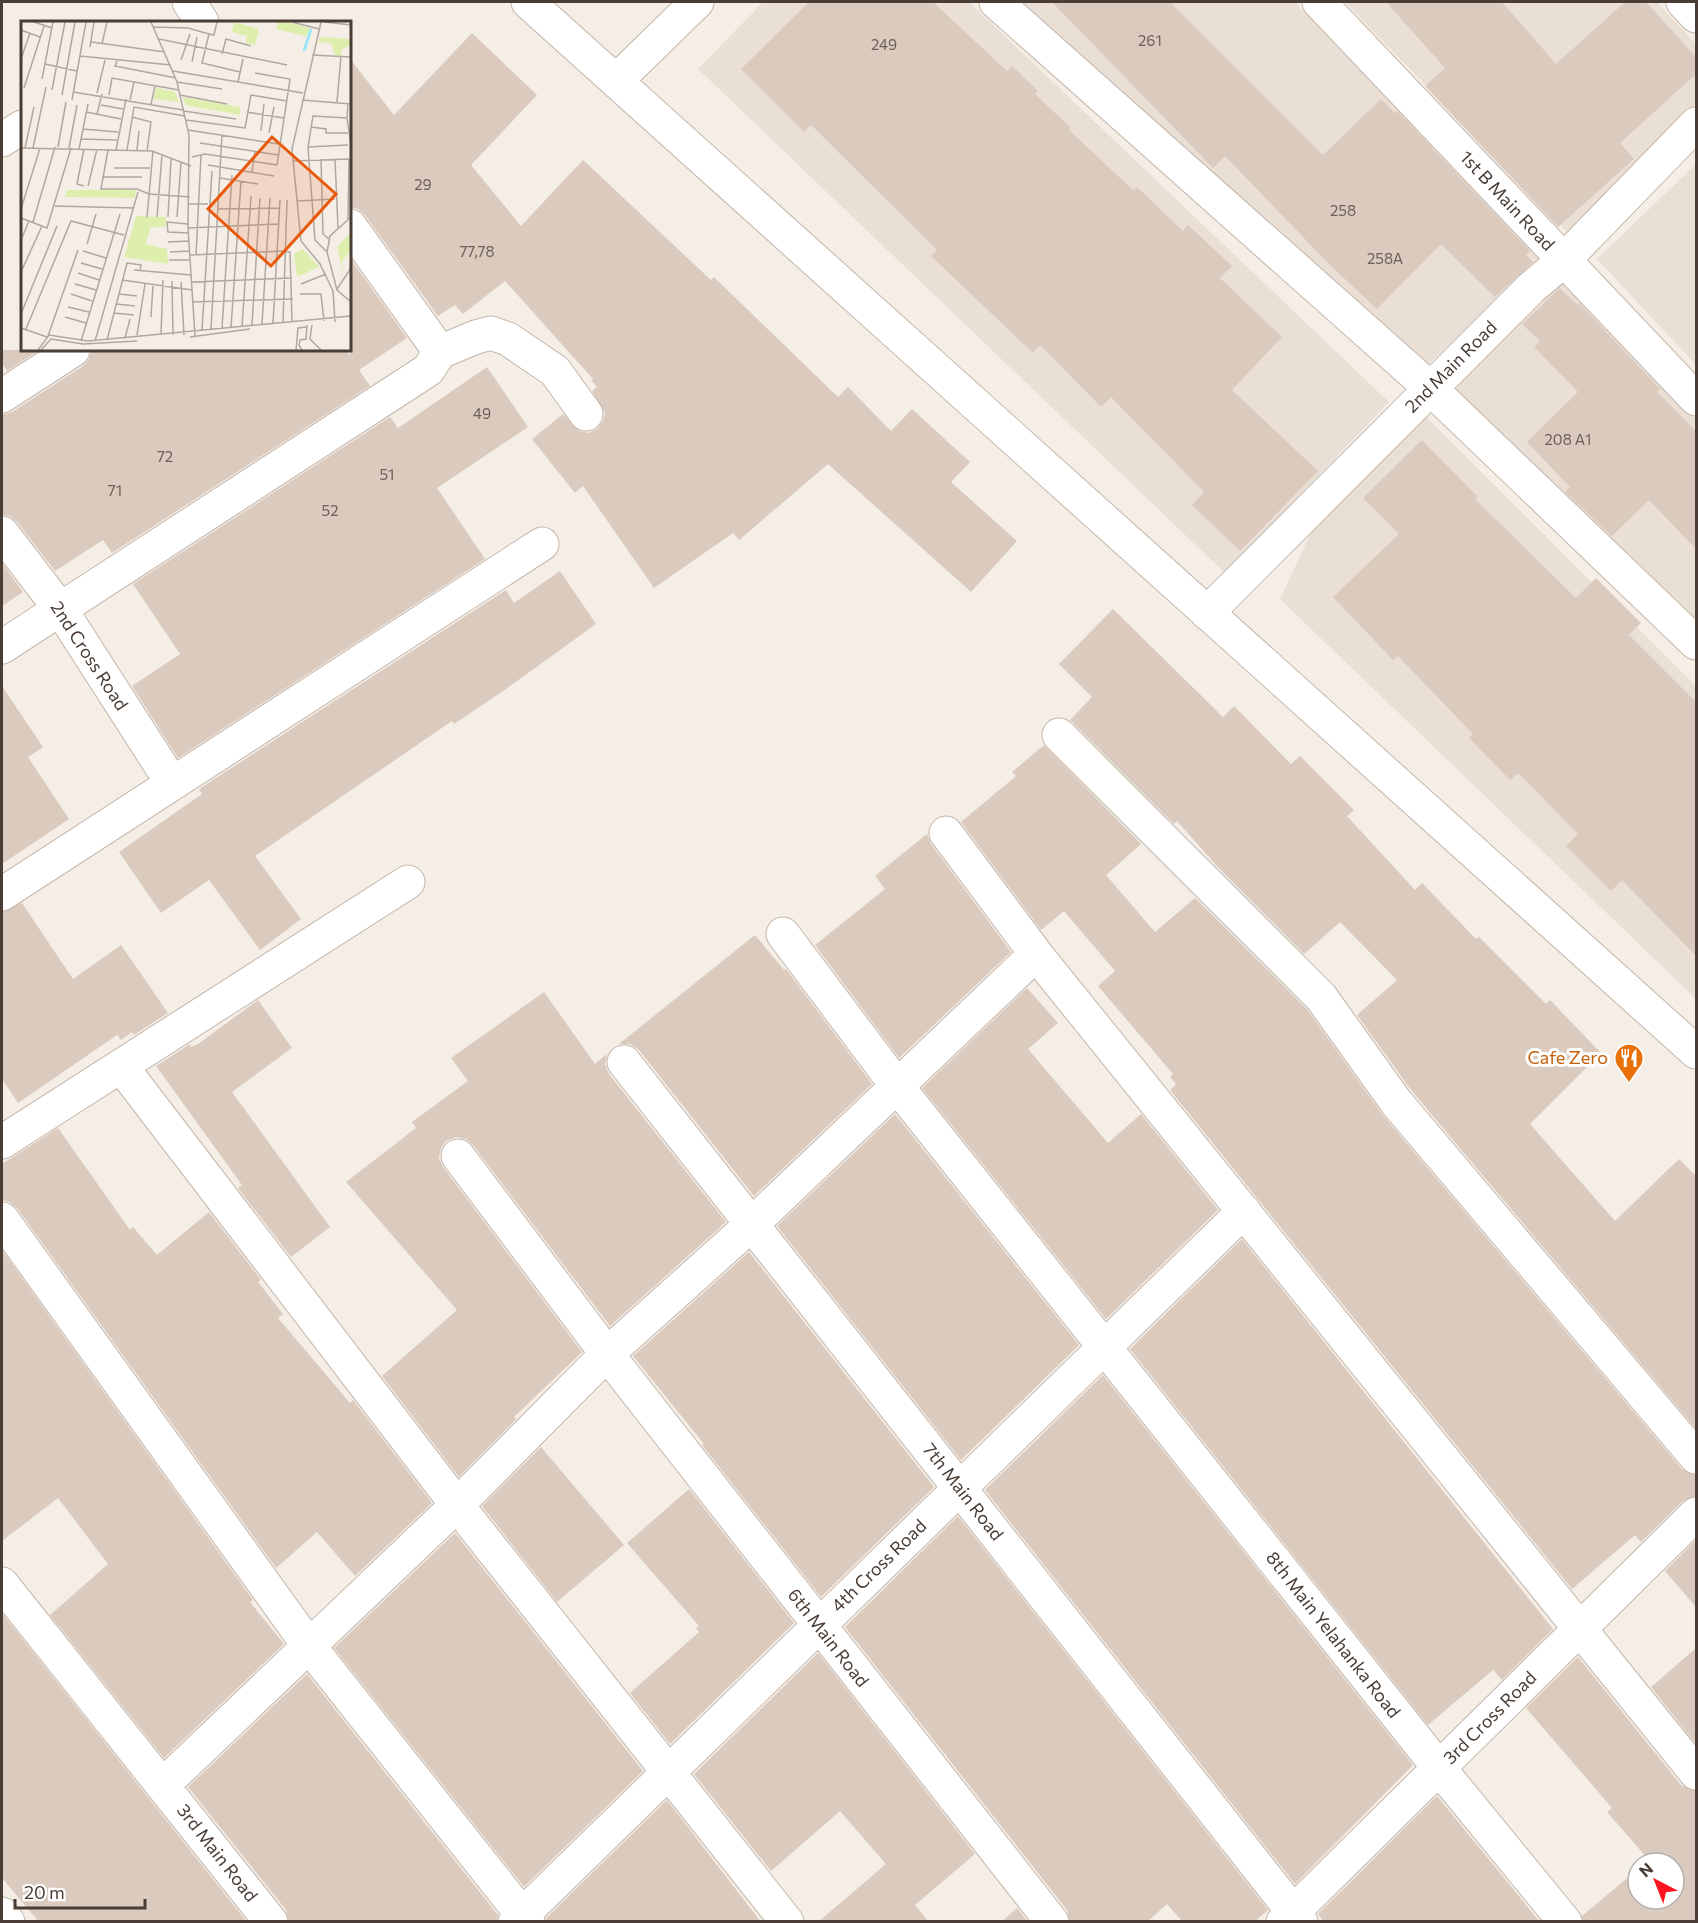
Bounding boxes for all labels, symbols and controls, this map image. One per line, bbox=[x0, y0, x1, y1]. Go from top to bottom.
inset map bbox=[21, 21, 351, 351]
house number: 261 bbox=[1138, 31, 1162, 49]
house number: 249 bbox=[871, 35, 897, 53]
street label: 1st B Main Road bbox=[1456, 146, 1560, 255]
house number: 29 bbox=[414, 175, 432, 193]
house number: 258 bbox=[1330, 201, 1356, 219]
house number: 77,78 bbox=[459, 242, 495, 260]
house number: 258A bbox=[1367, 249, 1403, 267]
street label: 2nd Main Road bbox=[1400, 316, 1501, 417]
house number: 49 bbox=[473, 404, 491, 422]
house number: 208 A1 bbox=[1545, 430, 1591, 448]
house number: 72 bbox=[157, 447, 173, 465]
house number: 51 bbox=[379, 465, 395, 483]
house number: 71 bbox=[108, 481, 122, 499]
house number: 52 bbox=[322, 501, 338, 519]
street label: 2nd Cross Road bbox=[46, 597, 133, 714]
restaurant icon: Cafe Zero bbox=[1613, 1042, 1645, 1084]
place label: Cafe Zero bbox=[1527, 1046, 1608, 1068]
street label: 7th Main Road bbox=[919, 1438, 1009, 1544]
street label: 4th Cross Road bbox=[826, 1514, 930, 1616]
street label: 8th Main Yelahanka Road bbox=[1262, 1547, 1406, 1722]
street label: 6th Main Road bbox=[783, 1584, 874, 1691]
street label: 3rd Cross Road bbox=[1438, 1666, 1540, 1768]
street label: 3rd Main Road bbox=[173, 1799, 263, 1906]
north arrow bbox=[1626, 1851, 1686, 1911]
text: N bbox=[1635, 1858, 1656, 1881]
scale bar bbox=[15, 1872, 146, 1910]
text: 20 m bbox=[24, 1881, 65, 1903]

